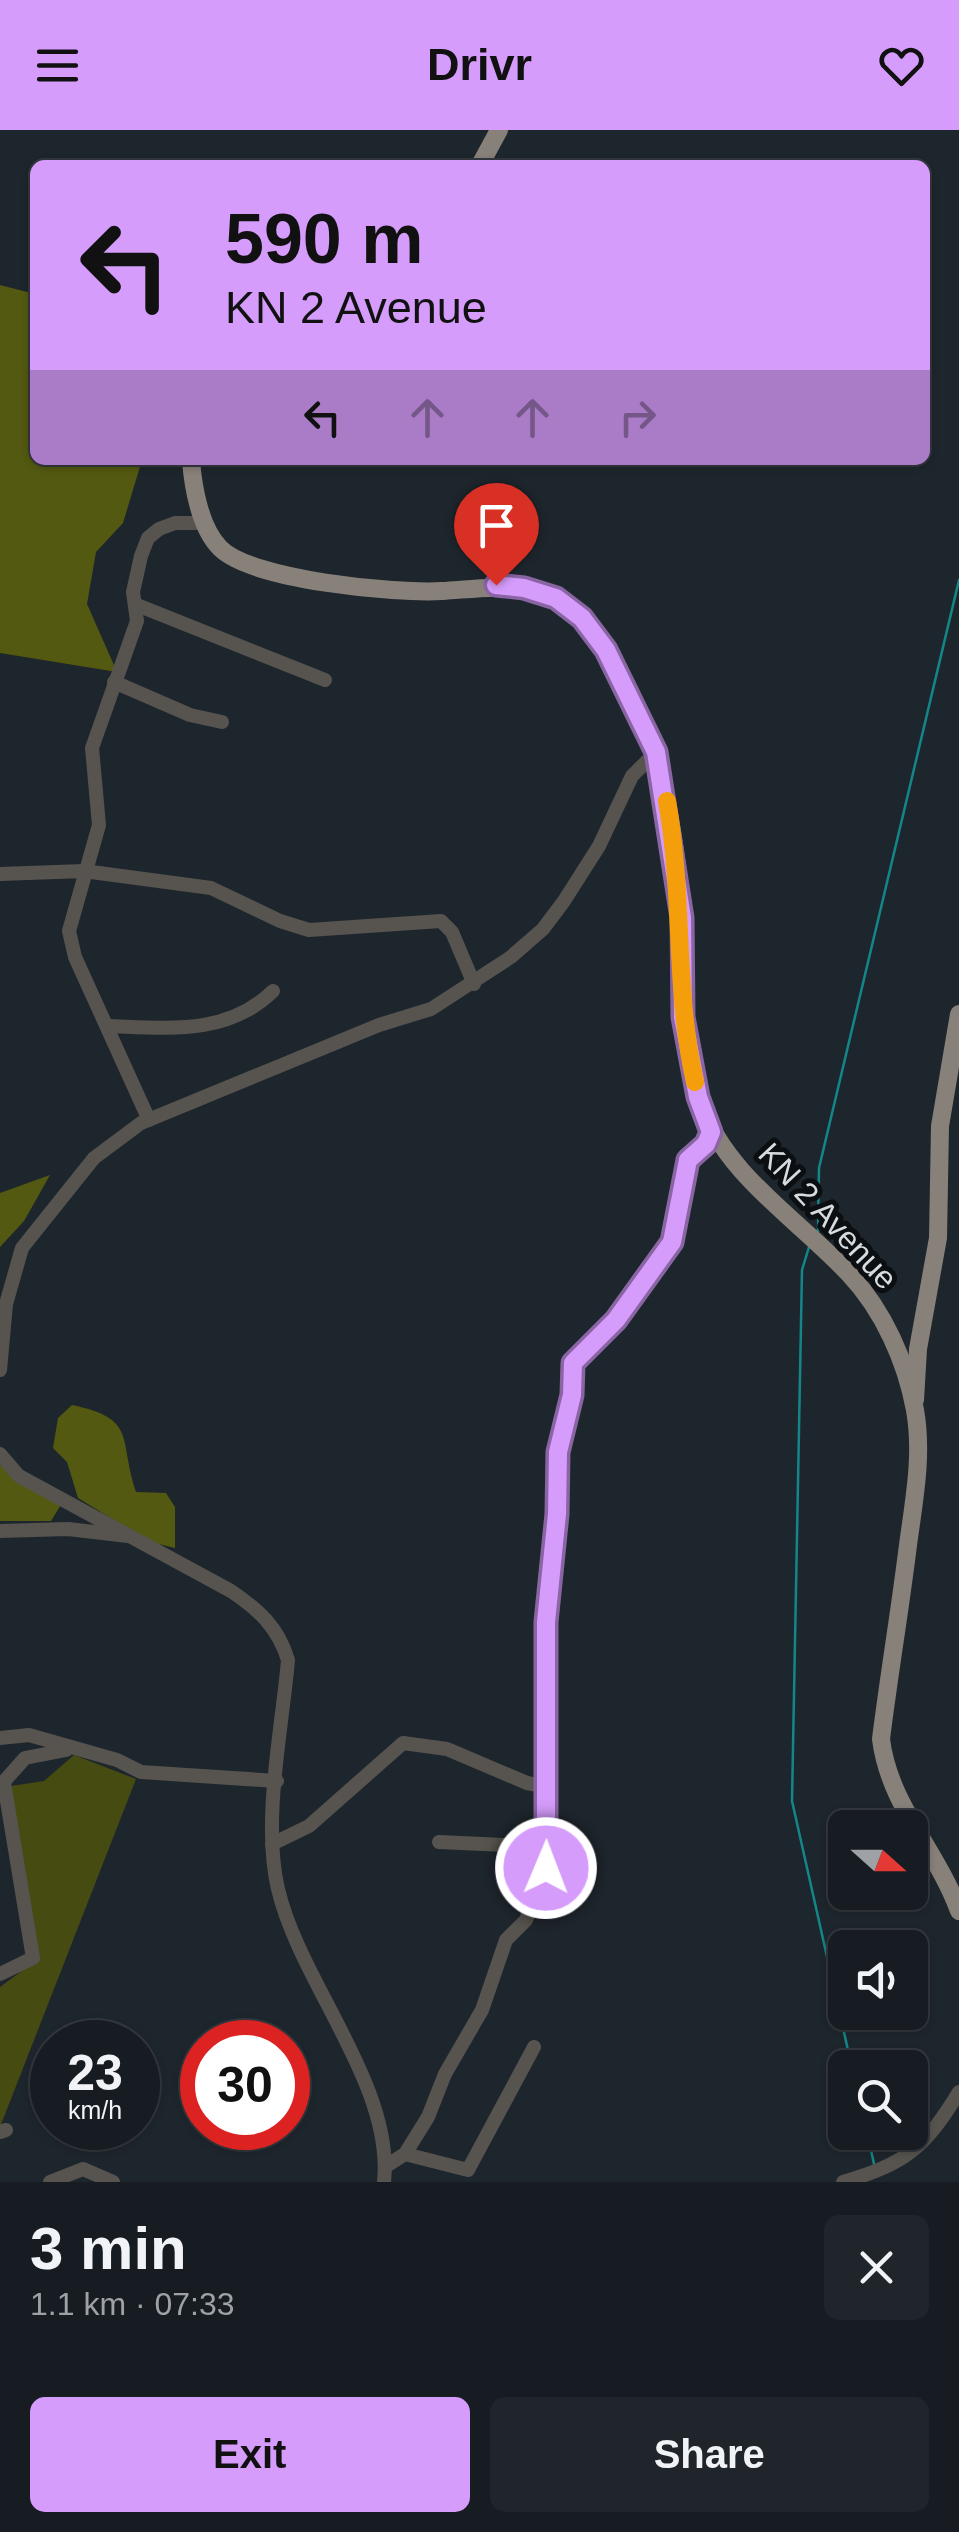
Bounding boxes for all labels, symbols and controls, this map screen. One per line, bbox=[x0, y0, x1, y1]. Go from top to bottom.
icon: menu bbox=[30, 38, 85, 93]
icon: heart bbox=[874, 38, 929, 93]
text: Drivr bbox=[427, 39, 532, 90]
icon: left bbox=[60, 200, 190, 330]
text: 590 m bbox=[225, 200, 423, 278]
text: KN 2 Avenue bbox=[225, 282, 487, 333]
icon: left bbox=[295, 390, 350, 445]
icon: ahead bbox=[400, 390, 455, 445]
icon: ahead bbox=[505, 390, 560, 445]
icon: right bbox=[610, 390, 665, 445]
pin bbox=[454, 483, 539, 586]
icon: arrive bbox=[469, 498, 524, 553]
street label: KN 2 Avenue bbox=[751, 1136, 905, 1296]
north arrow bbox=[828, 1810, 928, 1910]
map controls bbox=[828, 1810, 928, 2150]
position arrow bbox=[494, 1816, 598, 1920]
button: sound bbox=[828, 1930, 928, 2030]
speed limit sign: 30 bbox=[180, 2020, 310, 2150]
text: 23 bbox=[67, 2045, 123, 2101]
button: search bbox=[828, 2050, 928, 2150]
text: km/h bbox=[68, 2096, 122, 2124]
text: 3 min bbox=[30, 2215, 187, 2282]
button: close bbox=[824, 2215, 929, 2320]
text: 1.1 km · 07:33 bbox=[30, 2286, 235, 2322]
button: Exit bbox=[30, 2397, 470, 2512]
button: Share bbox=[490, 2397, 929, 2512]

